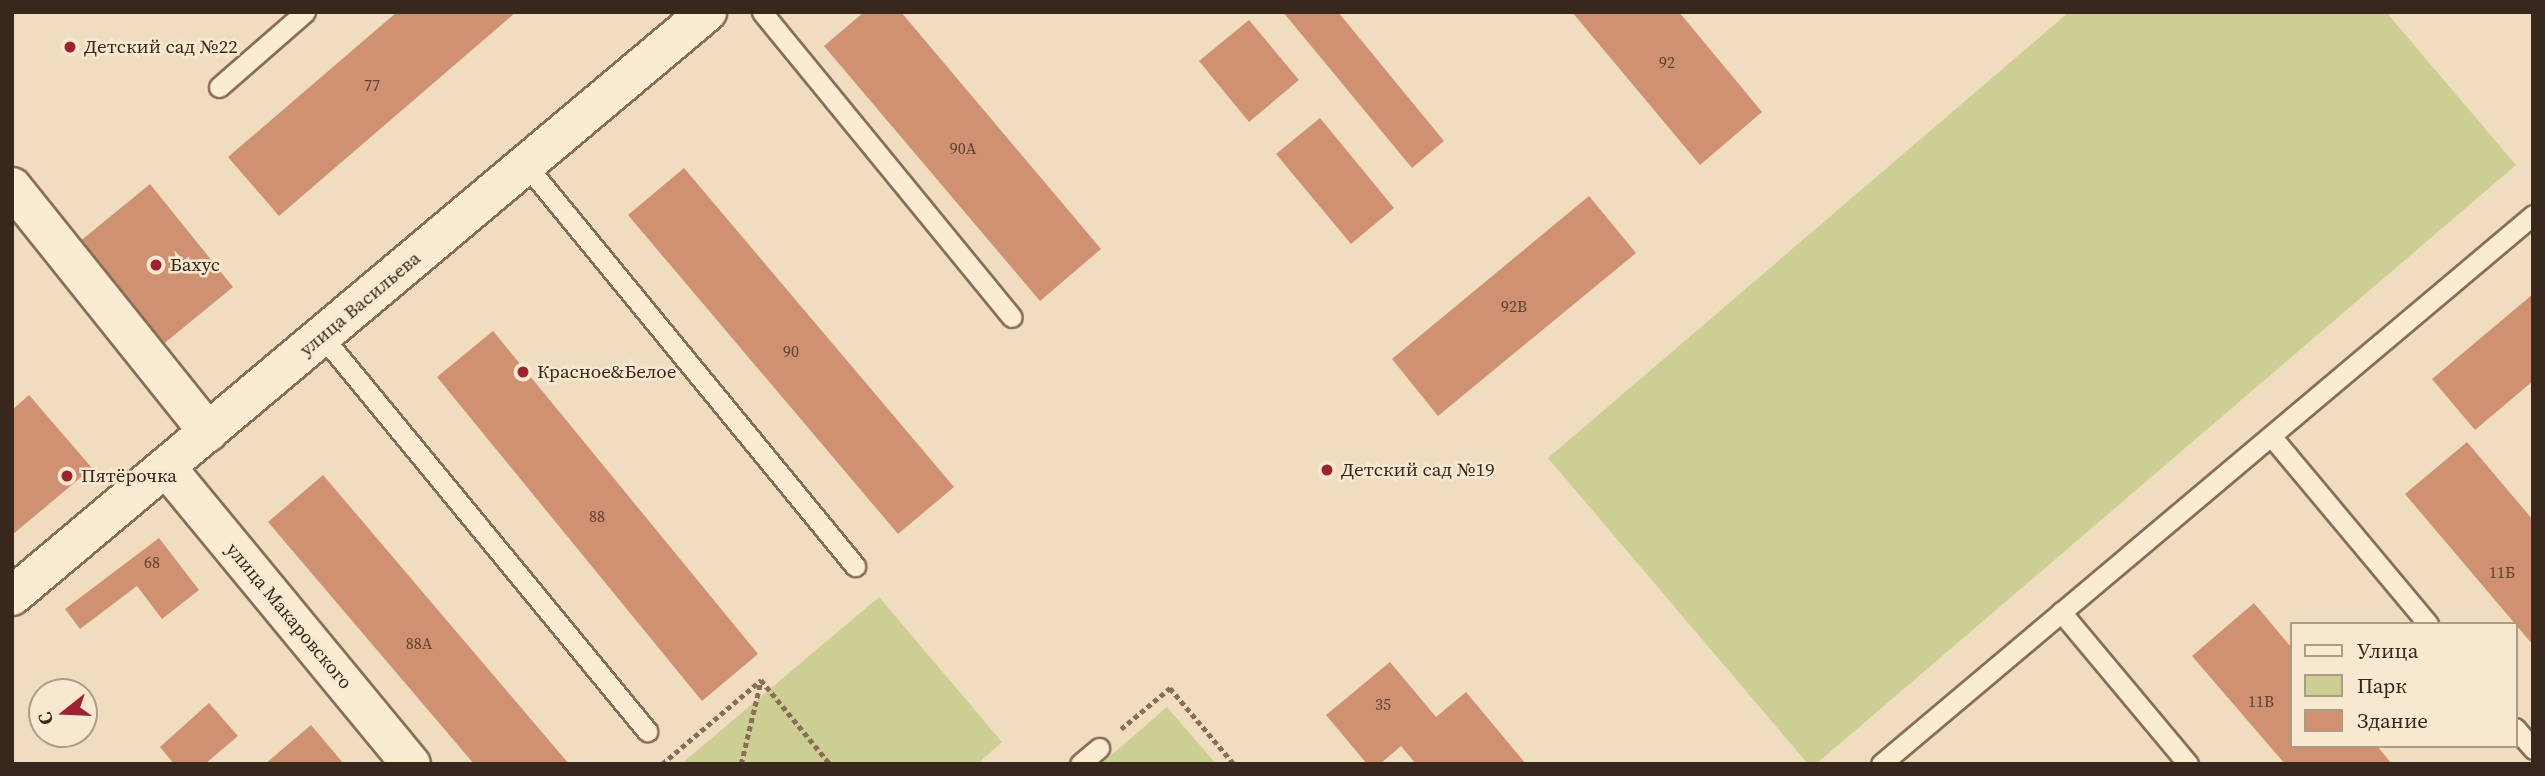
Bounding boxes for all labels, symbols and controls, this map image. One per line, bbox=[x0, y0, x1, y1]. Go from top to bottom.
place label: Детский сад №22 bbox=[84, 36, 238, 58]
marker: Детский сад №22 bbox=[62, 39, 78, 55]
house number: 92 bbox=[1659, 52, 1675, 72]
house number: 77 bbox=[364, 75, 380, 95]
house number: 90А bbox=[950, 138, 976, 158]
street label: улица Васильева bbox=[295, 247, 425, 361]
place label: Бахус bbox=[170, 254, 220, 276]
marker: Бахус bbox=[148, 257, 164, 273]
house number: 92В bbox=[1501, 296, 1527, 316]
house number: 90 bbox=[783, 341, 799, 361]
place label: Красное&Белое bbox=[537, 361, 676, 383]
marker: Красное&Белое bbox=[515, 364, 531, 380]
place label: Детский сад №19 bbox=[1341, 459, 1495, 481]
marker: Детский сад №19 bbox=[1319, 462, 1335, 478]
place label: Пятёрочка bbox=[81, 465, 177, 487]
marker: Пятёрочка bbox=[59, 468, 75, 484]
house number: 88 bbox=[589, 506, 605, 526]
street label: улица Макаровского bbox=[221, 538, 357, 694]
house number: 68 bbox=[144, 552, 160, 572]
house number: 11Б bbox=[2489, 562, 2515, 582]
legend bbox=[2290, 622, 2517, 748]
house number: 88А bbox=[406, 633, 432, 653]
text: Улица bbox=[2357, 636, 2418, 665]
text: Парк bbox=[2357, 671, 2407, 700]
north arrow bbox=[28, 678, 98, 748]
house number: 11В bbox=[2248, 691, 2274, 711]
house number: 35 bbox=[1375, 694, 1391, 714]
text: Здание bbox=[2357, 706, 2428, 735]
text: С bbox=[31, 709, 59, 729]

